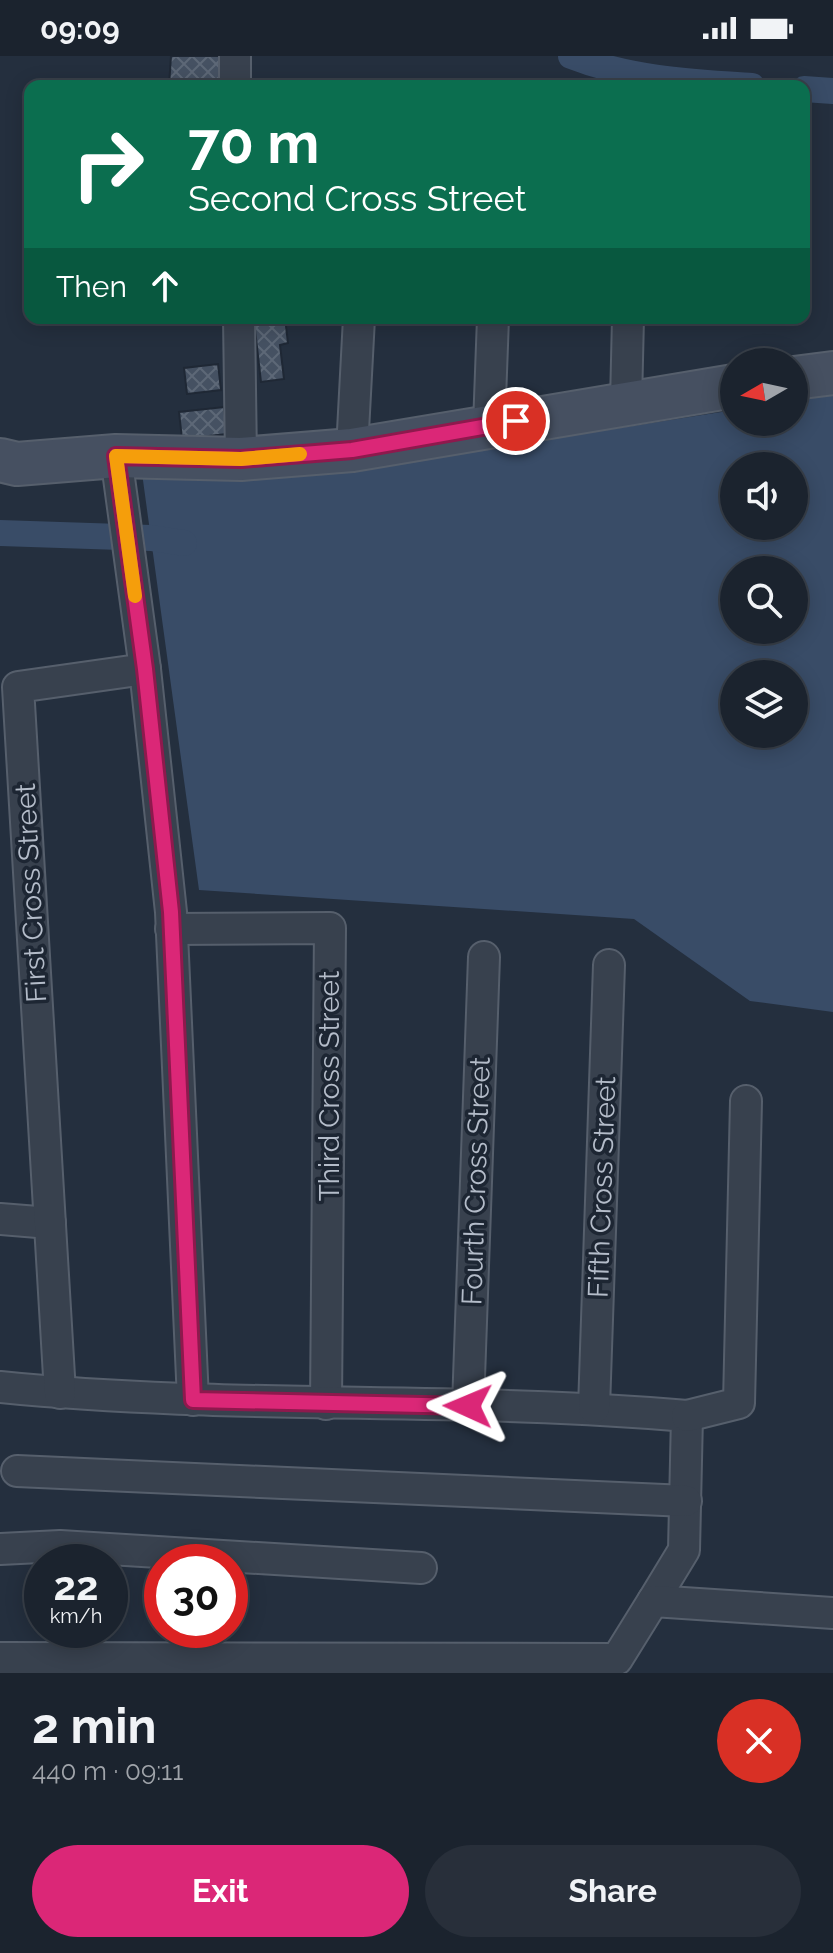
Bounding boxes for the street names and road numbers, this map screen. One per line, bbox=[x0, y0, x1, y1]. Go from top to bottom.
street label: First Cross Street bbox=[9, 782, 53, 1003]
street label: Third Cross Street bbox=[313, 970, 346, 1201]
street label: Fourth Cross Street bbox=[455, 1056, 497, 1306]
street label: Fifth Cross Street bbox=[582, 1075, 622, 1298]

